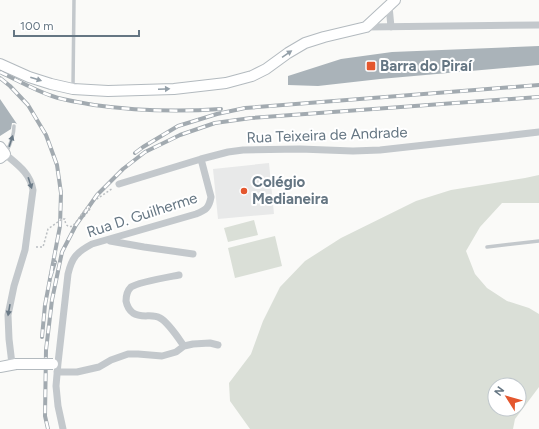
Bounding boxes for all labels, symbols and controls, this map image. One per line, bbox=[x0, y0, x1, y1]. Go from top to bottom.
scale bar bbox=[14, 12, 139, 38]
text: 100 m bbox=[20, 19, 54, 33]
one-way arrow bbox=[281, 50, 292, 58]
place label: Barra do Piraí bbox=[380, 57, 473, 75]
marker: Barra do Piraí bbox=[365, 60, 377, 72]
one-way arrow bbox=[30, 76, 42, 82]
one-way arrow bbox=[158, 86, 170, 93]
street label: Rua Teixeira de Andrade bbox=[246, 123, 408, 147]
one-way arrow bbox=[8, 134, 14, 146]
place label: Colégio Medianeira bbox=[252, 173, 328, 208]
one-way arrow bbox=[27, 177, 33, 189]
marker: Colégio Medianeira bbox=[239, 186, 249, 196]
street label: Rua D. Guilherme bbox=[84, 189, 200, 241]
one-way arrow bbox=[6, 304, 12, 316]
north arrow bbox=[487, 377, 527, 417]
text: N bbox=[492, 384, 507, 399]

